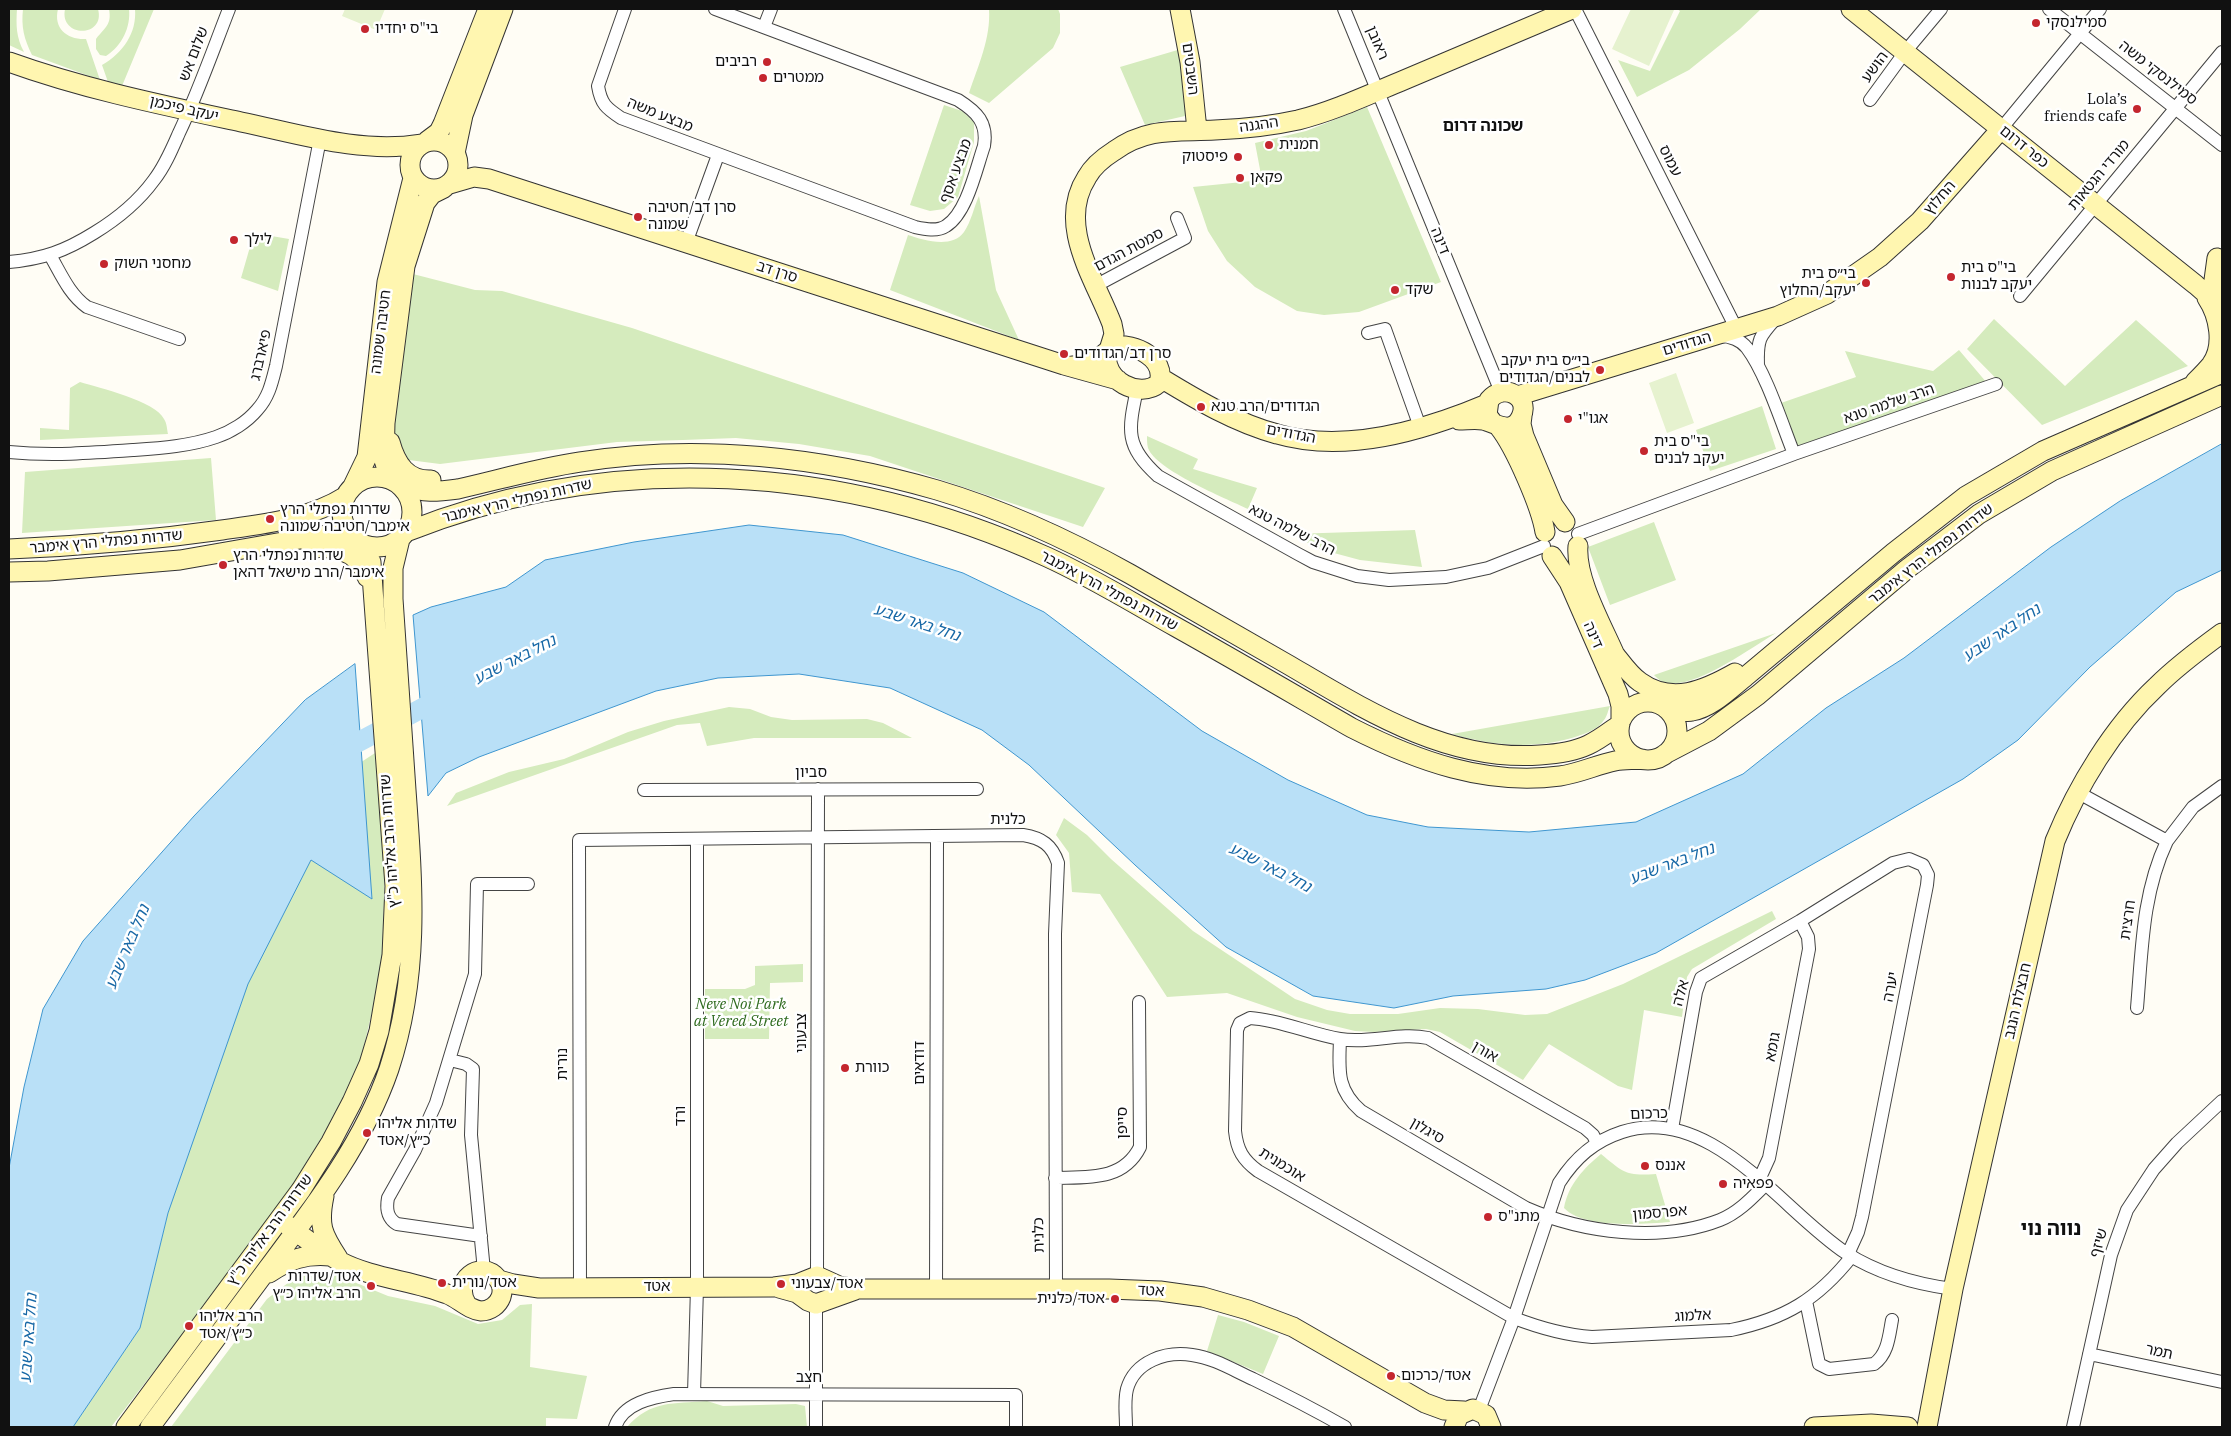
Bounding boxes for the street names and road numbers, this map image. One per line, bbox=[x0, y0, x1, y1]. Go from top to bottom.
street label: ראובן bbox=[1362, 23, 1392, 63]
street label: שלום אש bbox=[175, 24, 213, 84]
street label: סמילנסקי משה bbox=[2115, 37, 2201, 109]
street label: השבטים bbox=[1178, 42, 1202, 96]
street label: הושע bbox=[1858, 48, 1892, 86]
street label: יעקב פיכמן bbox=[148, 92, 220, 126]
street label: מבצע משה bbox=[624, 94, 696, 136]
street label: ההגנה bbox=[1238, 113, 1280, 137]
street label: כפר דרום bbox=[1996, 122, 2052, 172]
street label: מבצע אסף bbox=[936, 136, 976, 206]
street label: מורדי הגטאות bbox=[2064, 136, 2134, 214]
street label: עמוס bbox=[1655, 142, 1685, 180]
street label: החלוץ bbox=[1920, 177, 1960, 219]
street label: סמטת הגדם bbox=[1091, 224, 1167, 276]
street label: דינה bbox=[1426, 225, 1454, 257]
street label: סרן דב bbox=[754, 257, 800, 287]
street label: חטיבה שמונה bbox=[367, 289, 395, 375]
street label: פיארברג bbox=[246, 328, 276, 382]
street label: הגדודים bbox=[1660, 328, 1714, 360]
street label: הרב שלמה טנא bbox=[1841, 380, 1937, 428]
street label: הגדודים bbox=[1265, 420, 1317, 448]
street label: שדרות נפתלי הרץ אימבר bbox=[440, 475, 594, 527]
street label: הרב שלמה טנא bbox=[1246, 500, 1338, 560]
street label: שדרות נפתלי הרץ אימבר bbox=[1865, 500, 1997, 608]
street label: שדרות נפתלי הרץ אימבר bbox=[29, 526, 183, 558]
street label: שדרות נפתלי הרץ אימבר bbox=[1037, 547, 1181, 635]
street label: דינה bbox=[1579, 619, 1607, 651]
street label: סביון bbox=[795, 764, 827, 782]
street label: שדרות הרב אליהו כ"ץ bbox=[376, 774, 404, 908]
street label: כלנית bbox=[990, 811, 1026, 829]
street label: חרצית bbox=[2116, 899, 2140, 941]
street label: חבצלת הנגב bbox=[2000, 961, 2036, 1041]
street label: יערה bbox=[1879, 970, 1903, 1004]
street label: אלה bbox=[1669, 978, 1693, 1008]
street label: צבעוני bbox=[793, 1013, 811, 1053]
street label: גומא bbox=[1761, 1031, 1785, 1063]
street label: אורן bbox=[1469, 1038, 1501, 1066]
street label: דודאים bbox=[911, 1041, 929, 1085]
street label: נורית bbox=[554, 1048, 572, 1080]
street label: כרכום bbox=[1630, 1104, 1668, 1124]
street label: ורד bbox=[672, 1106, 690, 1126]
street label: סייפן bbox=[1114, 1107, 1132, 1139]
street label: סיגלון bbox=[1407, 1114, 1447, 1148]
street label: אוכמנית bbox=[1255, 1144, 1309, 1186]
street label: שדרות הרב אליהו כ"ץ bbox=[223, 1171, 317, 1289]
street label: אפרסמון bbox=[1632, 1202, 1688, 1224]
street label: כלנית bbox=[1030, 1217, 1048, 1253]
street label: שיזף bbox=[2086, 1226, 2112, 1260]
street label: אטד bbox=[644, 1278, 670, 1296]
street label: אטד bbox=[1137, 1281, 1165, 1301]
street label: אלמוג bbox=[1674, 1306, 1712, 1326]
street label: תמר bbox=[2144, 1340, 2174, 1364]
street label: חצב bbox=[796, 1369, 822, 1387]

